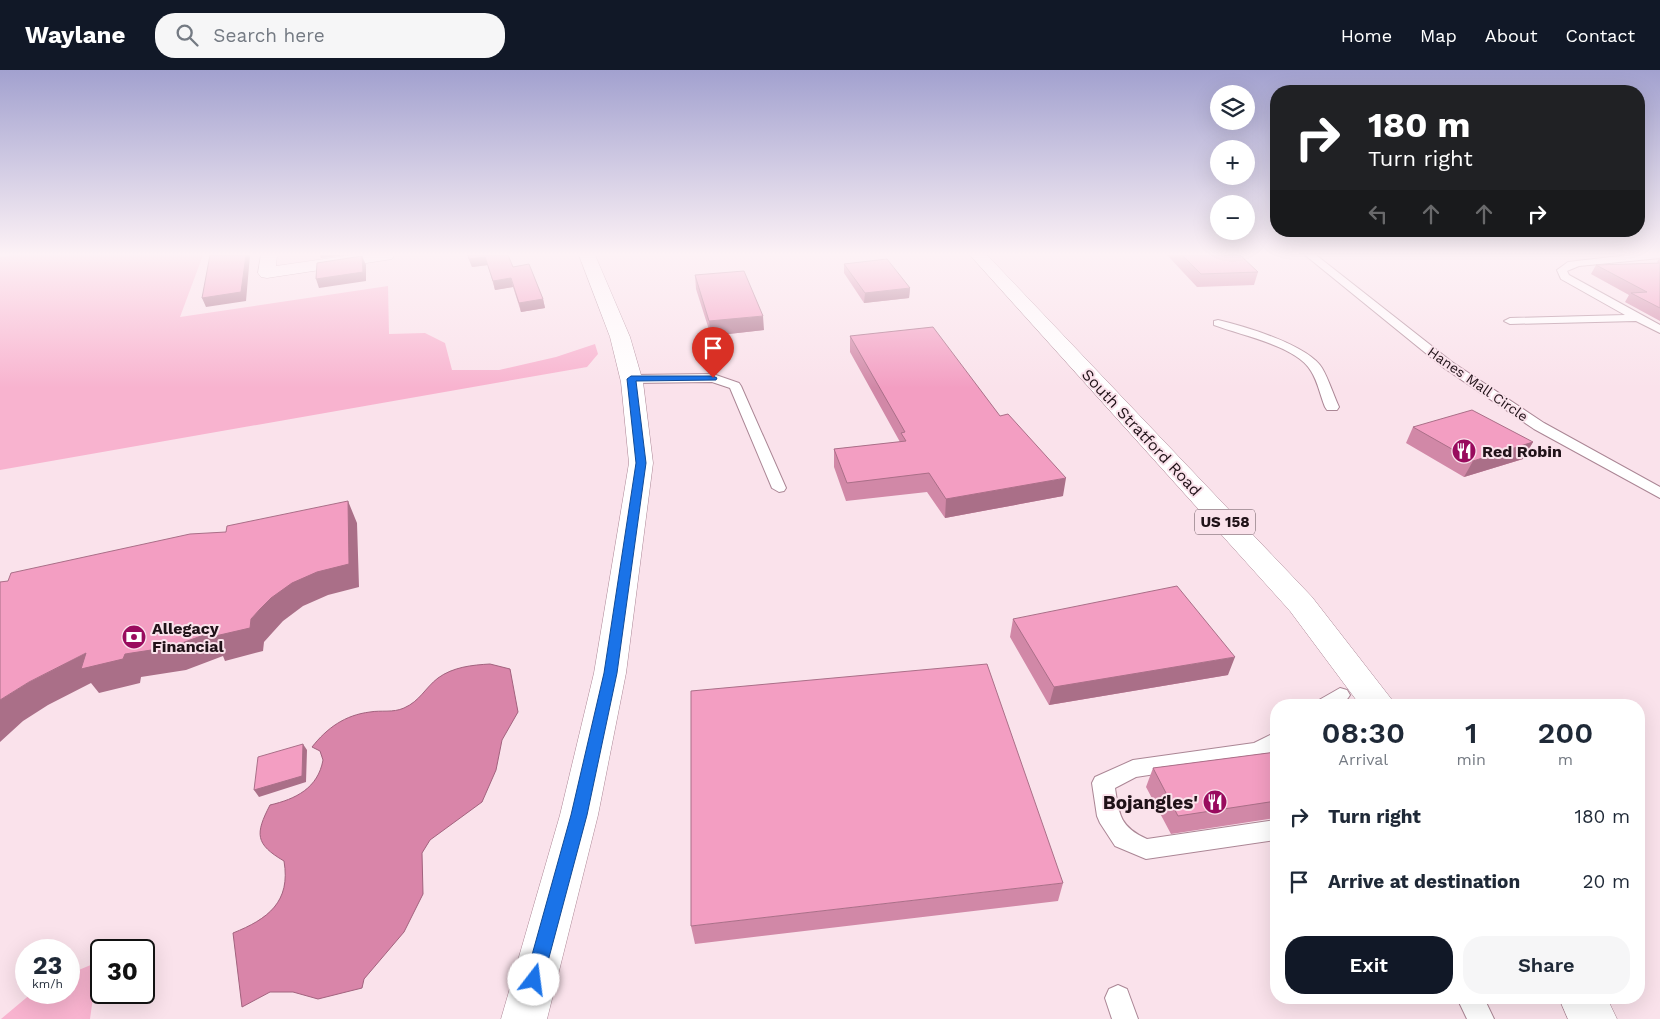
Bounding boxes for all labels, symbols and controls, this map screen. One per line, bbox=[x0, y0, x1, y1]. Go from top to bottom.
search box bbox=[155, 13, 505, 58]
text: Waylane bbox=[25, 21, 125, 49]
icon: search bbox=[173, 21, 201, 49]
text: Search here bbox=[213, 24, 325, 47]
text: Home bbox=[1341, 25, 1392, 46]
text: Map bbox=[1420, 25, 1457, 46]
text: About bbox=[1485, 25, 1537, 46]
text: Contact bbox=[1565, 25, 1635, 46]
map controls bbox=[1210, 85, 1255, 240]
button: layers bbox=[1210, 85, 1255, 130]
text: 180 m bbox=[1368, 104, 1471, 146]
icon: right bbox=[1285, 105, 1350, 170]
button: + bbox=[1210, 140, 1255, 185]
text: Turn right bbox=[1368, 146, 1473, 171]
button: − bbox=[1210, 195, 1255, 240]
icon: left bbox=[1364, 200, 1392, 228]
icon: ahead bbox=[1417, 200, 1445, 228]
icon: ahead bbox=[1470, 200, 1498, 228]
icon: right bbox=[1523, 200, 1551, 228]
pin bbox=[692, 327, 734, 378]
icon: arrive bbox=[699, 334, 727, 362]
street label: Hanes Mall Circle bbox=[1425, 343, 1531, 425]
street label: South Stratford Road bbox=[1078, 365, 1205, 500]
restaurant icon: Red Robin bbox=[1451, 438, 1477, 464]
place label: Red Robin bbox=[1482, 442, 1562, 461]
road number: US 158 bbox=[1195, 510, 1255, 534]
place label: Allegacy Financial bbox=[152, 619, 225, 656]
bank icon: Allegacy Financial bbox=[121, 624, 147, 650]
text: 08:30 bbox=[1322, 715, 1405, 750]
text: 1 bbox=[1465, 715, 1478, 750]
text: 200 bbox=[1538, 715, 1593, 750]
text: Arrival bbox=[1338, 750, 1388, 769]
text: min bbox=[1457, 750, 1486, 769]
text: m bbox=[1558, 750, 1573, 769]
restaurant icon: Bojangles' bbox=[1202, 789, 1228, 815]
place label: Bojangles' bbox=[1103, 791, 1198, 814]
icon: right bbox=[1285, 803, 1313, 831]
text: Turn right bbox=[1328, 805, 1421, 828]
text: 180 m bbox=[1574, 805, 1630, 828]
icon: arrive bbox=[1285, 868, 1313, 896]
text: Arrive at destination bbox=[1328, 870, 1520, 893]
text: 20 m bbox=[1583, 870, 1630, 893]
button: Exit bbox=[1285, 936, 1453, 994]
button: Share bbox=[1463, 936, 1630, 994]
speed limit sign: 30 bbox=[90, 939, 155, 1004]
text: 23 bbox=[33, 951, 62, 980]
position arrow bbox=[507, 953, 559, 1005]
text: km/h bbox=[32, 977, 63, 991]

